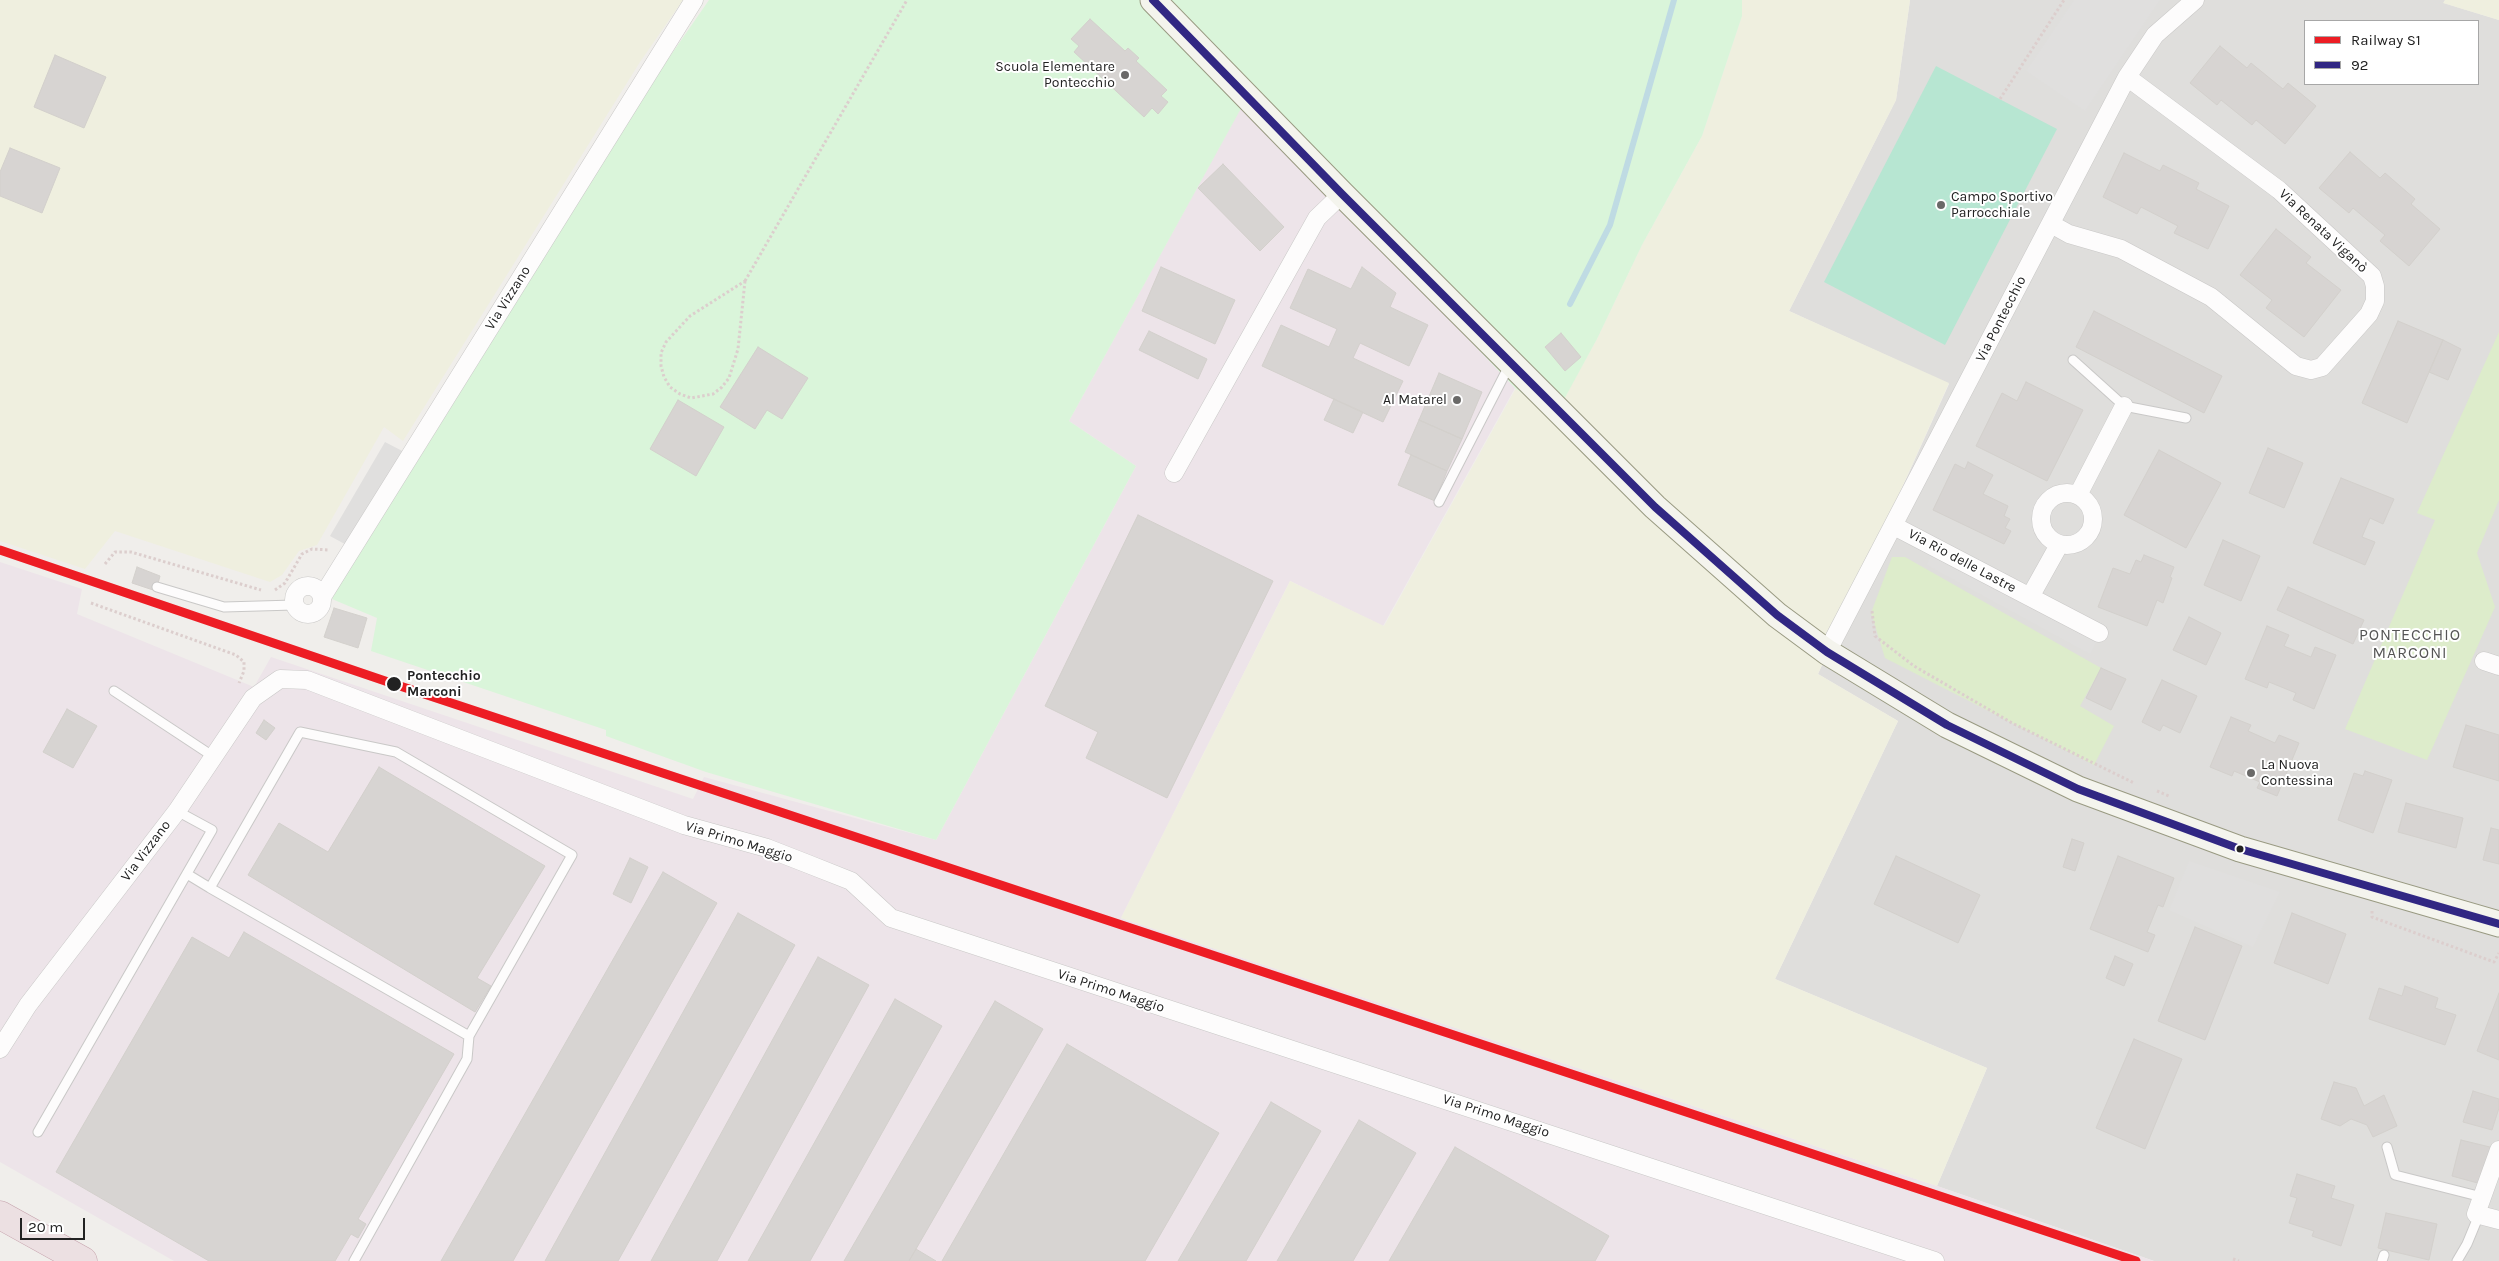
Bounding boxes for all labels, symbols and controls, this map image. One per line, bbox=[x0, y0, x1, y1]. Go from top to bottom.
legend bbox=[2304, 20, 2479, 85]
text: Railway S1 bbox=[2351, 31, 2421, 49]
text: 92 bbox=[2351, 56, 2368, 74]
place label: Scuola Elementare Pontecchio bbox=[995, 59, 1115, 92]
marker: Scuola Elementare Pontecchio bbox=[1119, 69, 1131, 81]
street label: Via Renata Viganò bbox=[2275, 186, 2371, 276]
place label: Campo Sportivo Parrocchiale bbox=[1951, 189, 2053, 222]
marker: Campo Sportivo Parrocchiale bbox=[1935, 199, 1947, 211]
street label: Via Vizzano bbox=[482, 263, 534, 333]
street label: Via Pontecchio bbox=[1972, 273, 2030, 365]
place label: Al Matarel bbox=[1383, 392, 1447, 408]
marker: Al Matarel bbox=[1451, 394, 1463, 406]
street label: Via Rio delle Lastre bbox=[1905, 525, 2019, 597]
district label: PONTECCHIO MARCONI bbox=[2358, 625, 2462, 663]
place label: Pontecchio Marconi bbox=[407, 668, 481, 700]
marker: Pontecchio Marconi bbox=[385, 675, 403, 693]
place label: La Nuova Contessina bbox=[2261, 757, 2333, 790]
marker: La Nuova Contessina bbox=[2245, 767, 2257, 779]
street label: Via Vizzano bbox=[118, 817, 174, 885]
street label: Via Primo Maggio bbox=[683, 818, 795, 866]
unlabelled marker bbox=[2235, 844, 2245, 854]
street label: Via Primo Maggio bbox=[1055, 966, 1167, 1016]
street label: Via Primo Maggio bbox=[1440, 1091, 1552, 1141]
scale bar bbox=[22, 1208, 88, 1240]
text: 20 m bbox=[28, 1218, 63, 1236]

